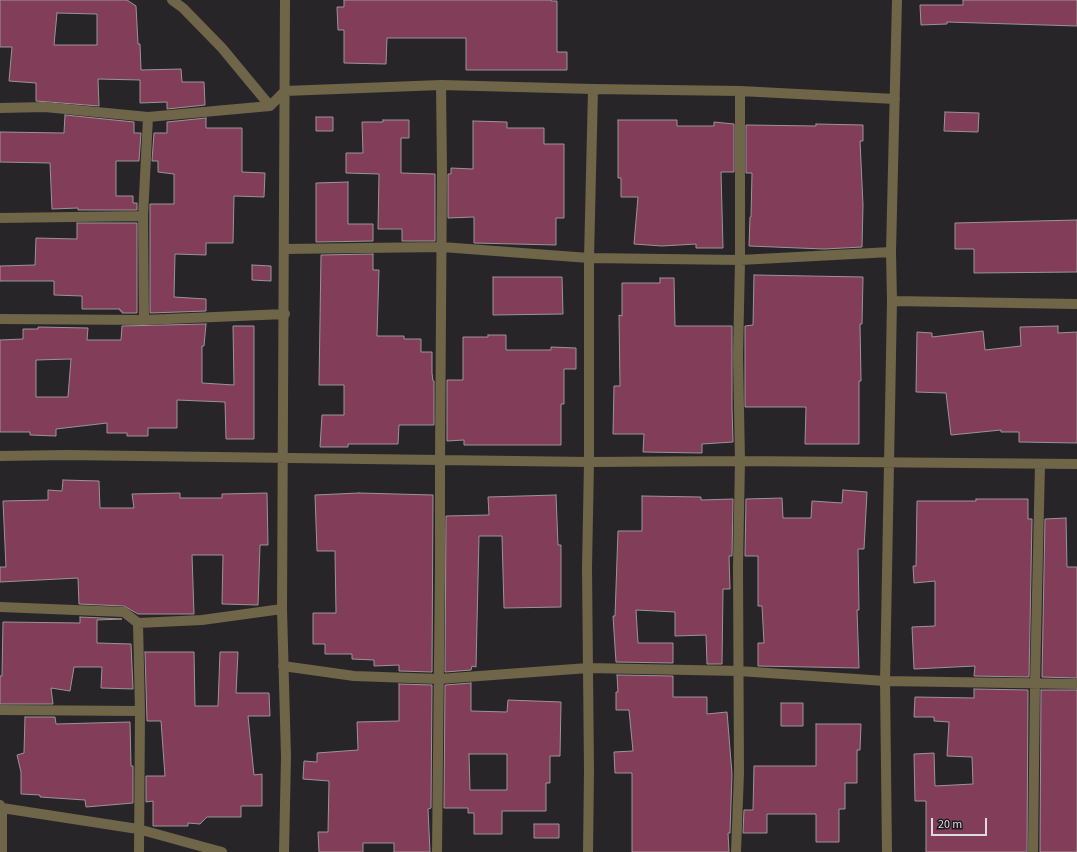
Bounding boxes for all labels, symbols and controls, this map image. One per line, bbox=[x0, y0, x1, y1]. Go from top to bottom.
scale bar bbox=[933, 810, 989, 836]
text: 20 m bbox=[938, 816, 962, 833]

